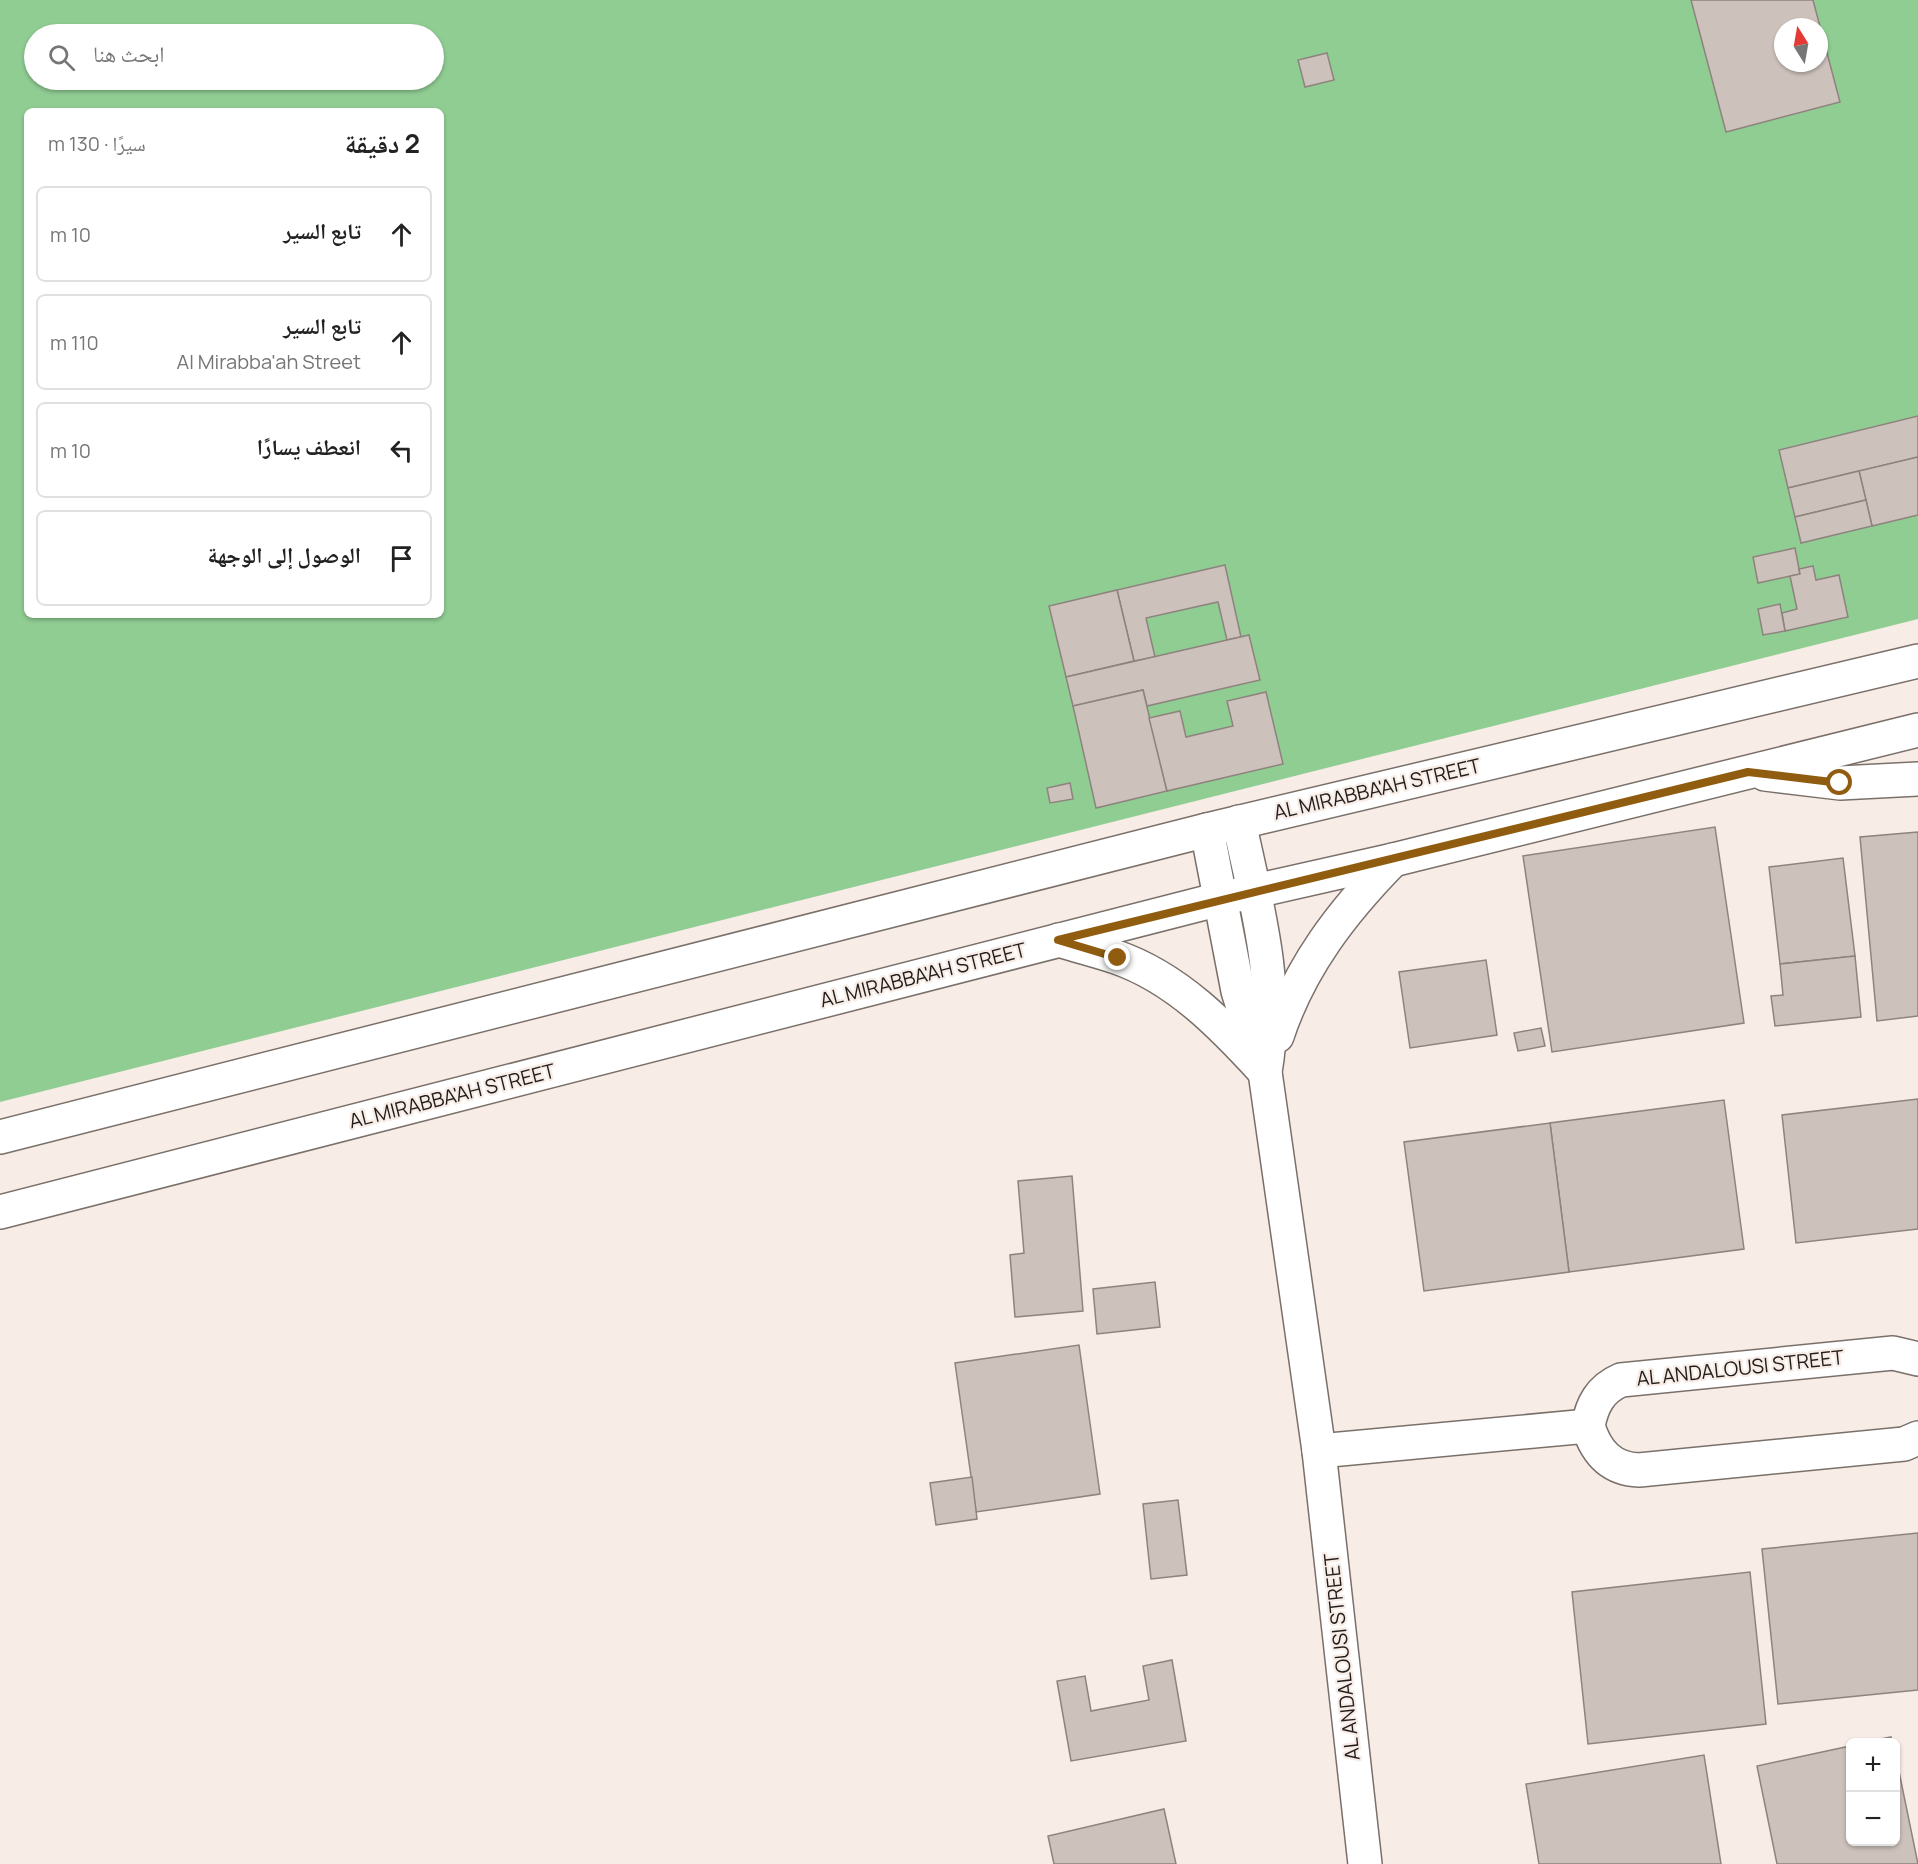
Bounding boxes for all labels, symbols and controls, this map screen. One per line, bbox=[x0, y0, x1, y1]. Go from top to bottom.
north arrow bbox=[1774, 18, 1828, 72]
search box bbox=[24, 24, 444, 90]
text: ابحث هنا bbox=[93, 39, 164, 69]
icon: search bbox=[45, 41, 78, 74]
text: 2 دقيقة bbox=[345, 125, 420, 161]
text: سيرًا · 130 m bbox=[48, 130, 146, 157]
text: تابع السير bbox=[283, 216, 361, 246]
icon: ahead bbox=[385, 218, 418, 251]
text: 10 m bbox=[50, 221, 91, 248]
text: تابع السير bbox=[283, 311, 361, 341]
icon: ahead bbox=[385, 326, 418, 359]
text: 110 m bbox=[50, 329, 99, 356]
text: Al Mirabba'ah Street bbox=[176, 348, 361, 375]
text: انعطف يسارًا bbox=[257, 432, 361, 462]
icon: left bbox=[385, 434, 418, 467]
text: 10 m bbox=[50, 437, 91, 464]
text: الوصول إلى الوجهة bbox=[208, 540, 361, 570]
icon: arrive bbox=[385, 542, 418, 575]
street label: AL MIRABBA'AH STREET bbox=[1271, 752, 1483, 825]
route start bbox=[1826, 769, 1852, 795]
street label: AL MIRABBA'AH STREET bbox=[817, 936, 1029, 1013]
route end bbox=[1104, 944, 1130, 970]
street label: AL MIRABBA'AH STREET bbox=[346, 1057, 558, 1134]
street label: AL ANDALOUSI STREET bbox=[1635, 1343, 1845, 1392]
street label: AL ANDALOUSI STREET bbox=[1317, 1552, 1366, 1762]
map controls bbox=[1846, 1738, 1900, 1846]
button: + bbox=[1846, 1738, 1900, 1792]
button: − bbox=[1846, 1792, 1900, 1846]

